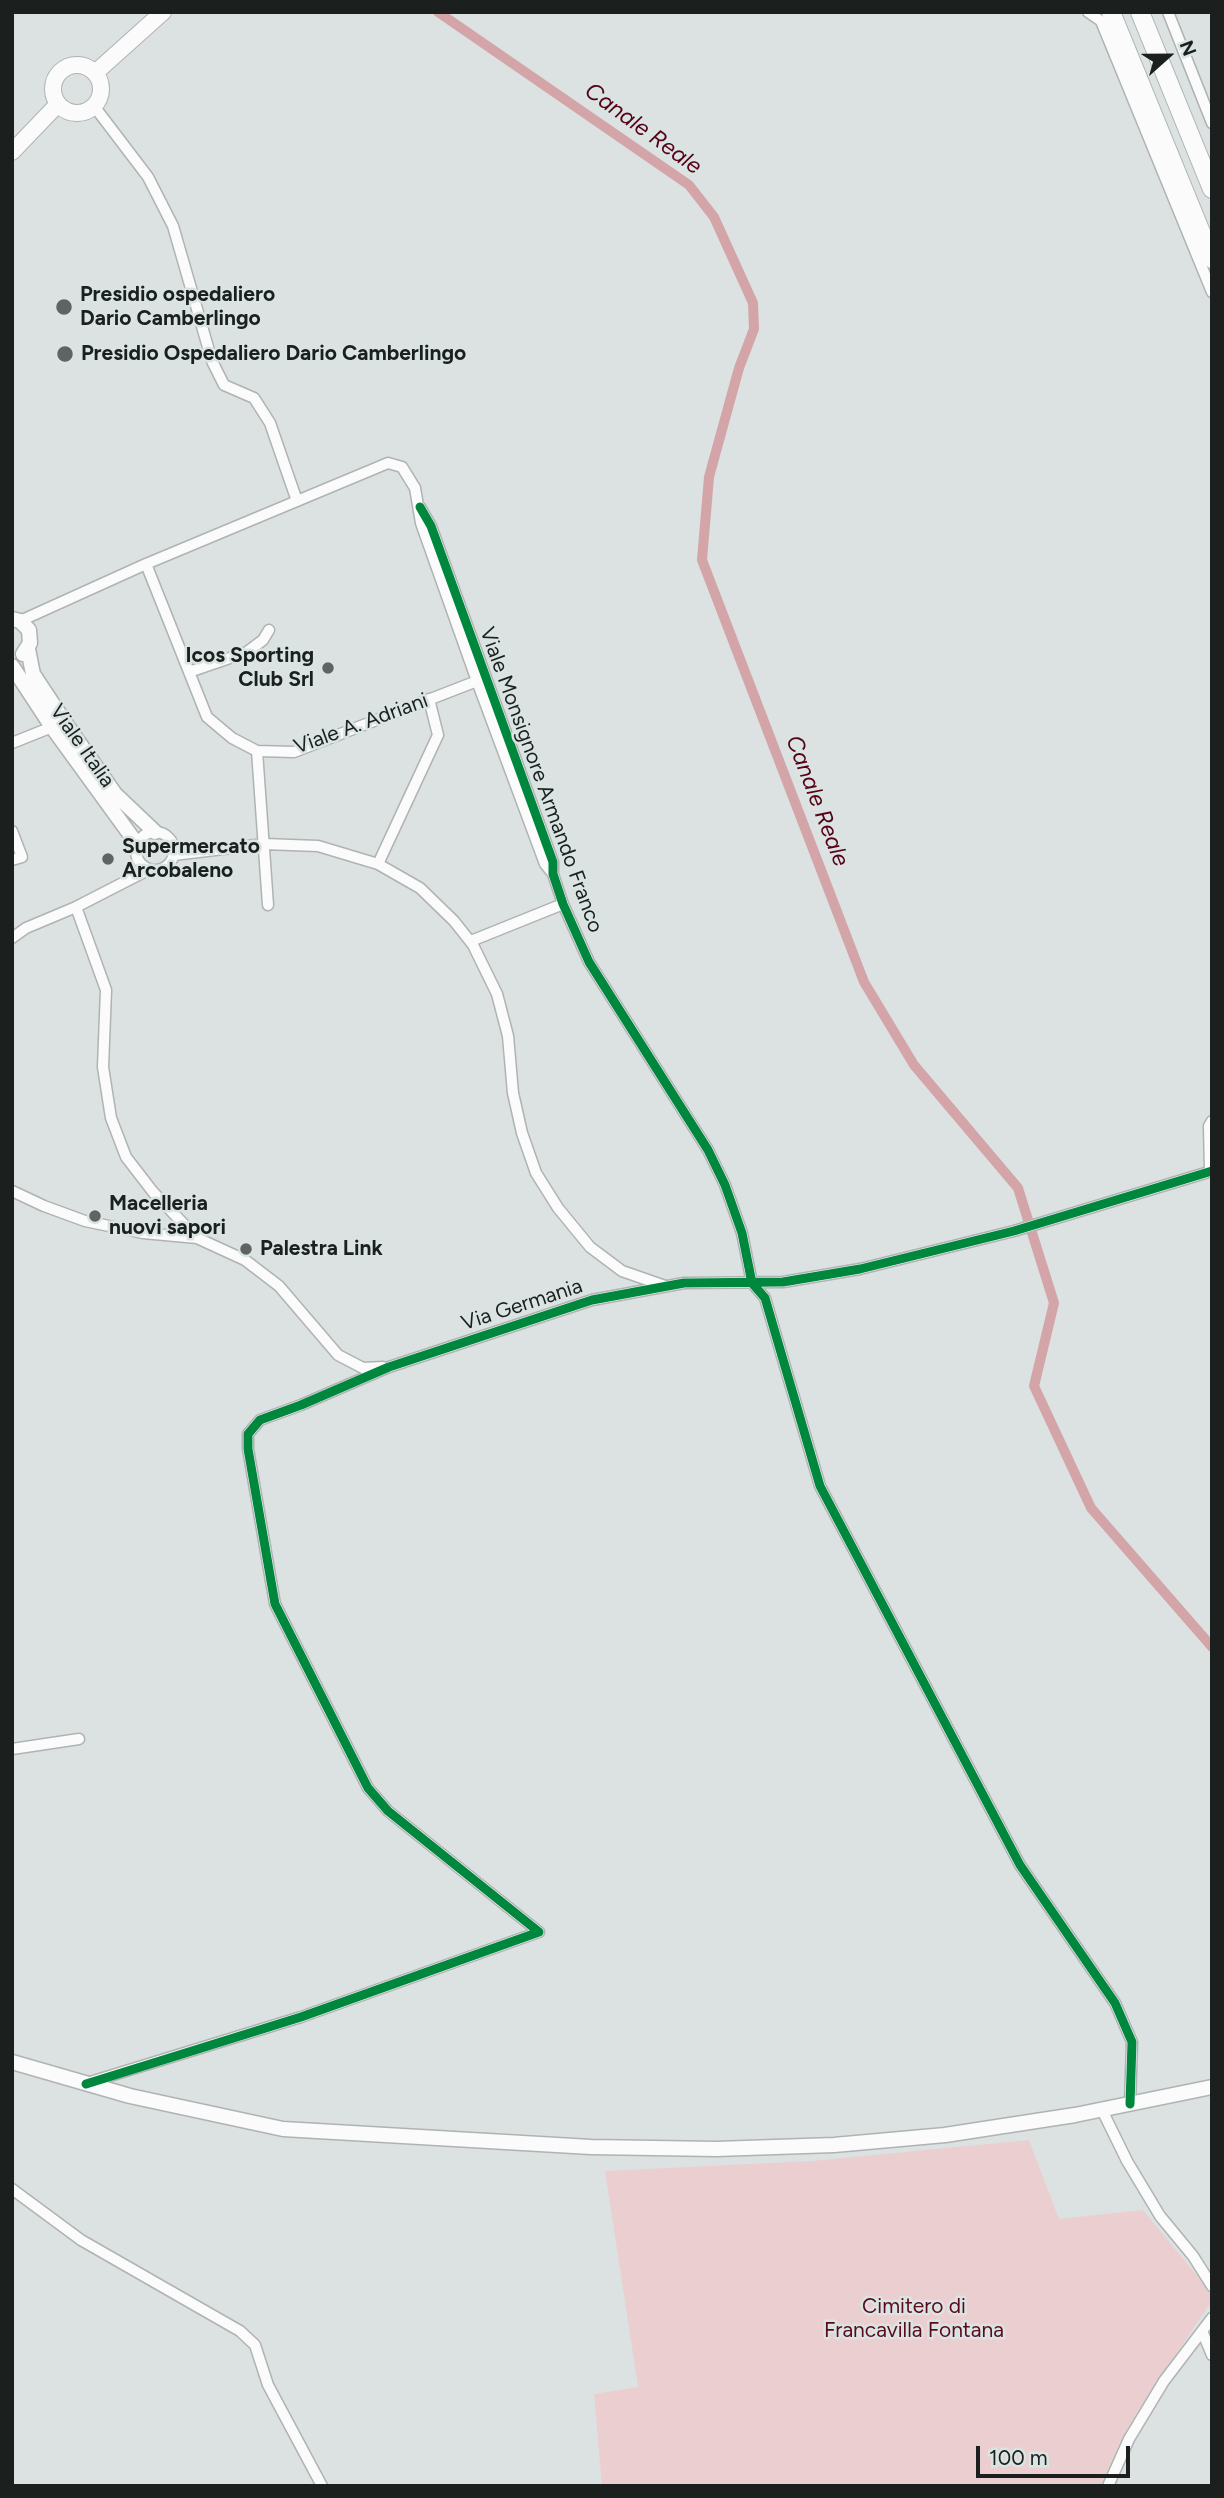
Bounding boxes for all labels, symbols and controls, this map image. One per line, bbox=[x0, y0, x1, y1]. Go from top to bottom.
north arrow bbox=[1133, 21, 1203, 91]
text: N bbox=[1175, 37, 1201, 59]
water label: Canale Reale bbox=[579, 77, 707, 181]
place label: Presidio ospedaliero Dario Camberlingo bbox=[80, 282, 275, 332]
marker: Presidio ospedaliero Dario Camberlingo bbox=[54, 297, 74, 317]
place label: Presidio Ospedaliero Dario Camberlingo bbox=[81, 341, 466, 367]
marker: Presidio Ospedaliero Dario Camberlingo bbox=[55, 344, 75, 364]
street label: Viale Monsignore Armando Franco bbox=[474, 624, 608, 936]
place label: Icos Sporting Club Srl bbox=[185, 643, 314, 693]
marker: Icos Sporting Club Srl bbox=[320, 660, 336, 676]
street label: Viale A. Adriani bbox=[291, 688, 431, 760]
street label: Viale Italia bbox=[44, 699, 120, 793]
water label: Canale Reale bbox=[779, 732, 855, 870]
place label: Supermercato Arcobaleno bbox=[122, 834, 260, 884]
marker: Supermercato Arcobaleno bbox=[100, 851, 116, 867]
place label: Macelleria nuovi sapori bbox=[109, 1191, 226, 1241]
marker: Macelleria nuovi sapori bbox=[87, 1208, 103, 1224]
place label: Palestra Link bbox=[260, 1236, 383, 1262]
marker: Palestra Link bbox=[238, 1241, 254, 1257]
street label: Via Germania bbox=[458, 1274, 586, 1336]
park label: Cimitero di Francavilla Fontana bbox=[824, 2294, 1004, 2344]
scale bar bbox=[979, 2432, 1133, 2476]
text: 100 m bbox=[989, 2445, 1048, 2470]

